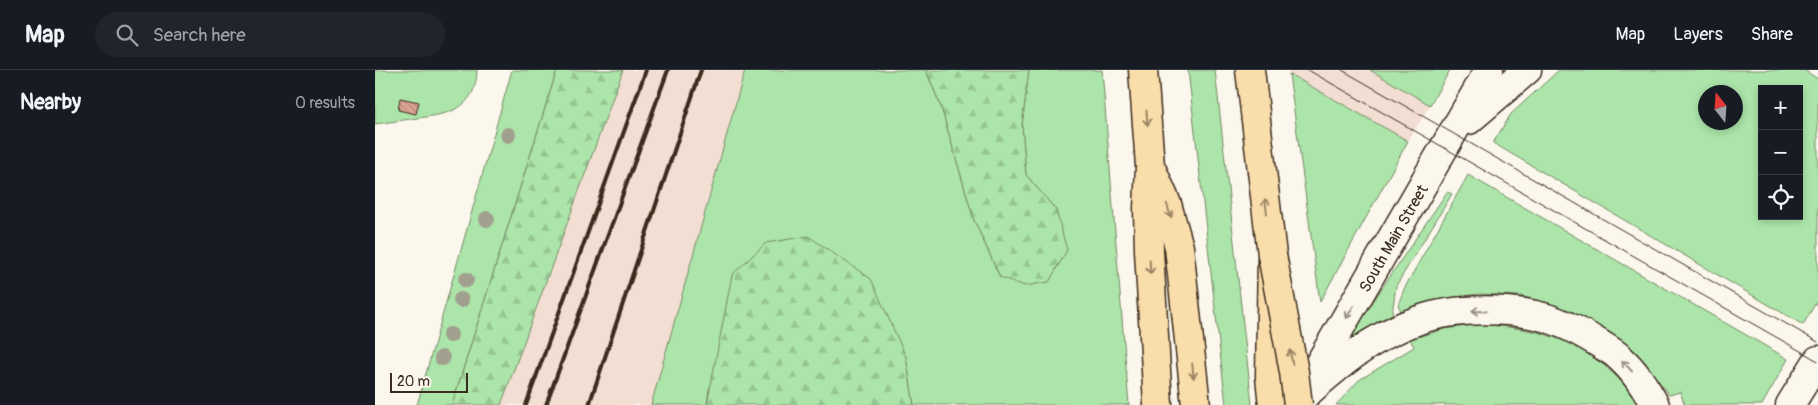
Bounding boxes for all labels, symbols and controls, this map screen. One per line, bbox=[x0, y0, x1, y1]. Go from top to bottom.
search box bbox=[95, 12, 445, 57]
text: Map bbox=[25, 20, 65, 49]
icon: search bbox=[113, 21, 141, 49]
text: Search here bbox=[153, 23, 246, 47]
text: Map bbox=[1616, 23, 1645, 46]
text: Layers bbox=[1673, 23, 1723, 46]
text: Share bbox=[1751, 23, 1793, 46]
north arrow bbox=[1698, 85, 1743, 130]
map controls bbox=[1758, 85, 1803, 220]
button: + bbox=[1758, 85, 1803, 130]
text: Nearby bbox=[20, 89, 81, 116]
text: 0 results bbox=[295, 93, 355, 113]
one-way arrow bbox=[1142, 110, 1151, 126]
button: − bbox=[1758, 130, 1803, 175]
button: locate bbox=[1758, 175, 1803, 220]
street label: South Main Street bbox=[1355, 181, 1433, 296]
one-way arrow bbox=[1261, 199, 1271, 215]
one-way arrow bbox=[1164, 202, 1174, 218]
one-way arrow bbox=[1145, 258, 1154, 274]
one-way arrow bbox=[1344, 305, 1354, 319]
one-way arrow bbox=[1471, 306, 1488, 316]
one-way arrow bbox=[1285, 349, 1295, 365]
one-way arrow bbox=[1621, 359, 1633, 372]
one-way arrow bbox=[1188, 363, 1198, 379]
scale bar bbox=[390, 370, 467, 393]
text: 20 m bbox=[397, 373, 430, 390]

